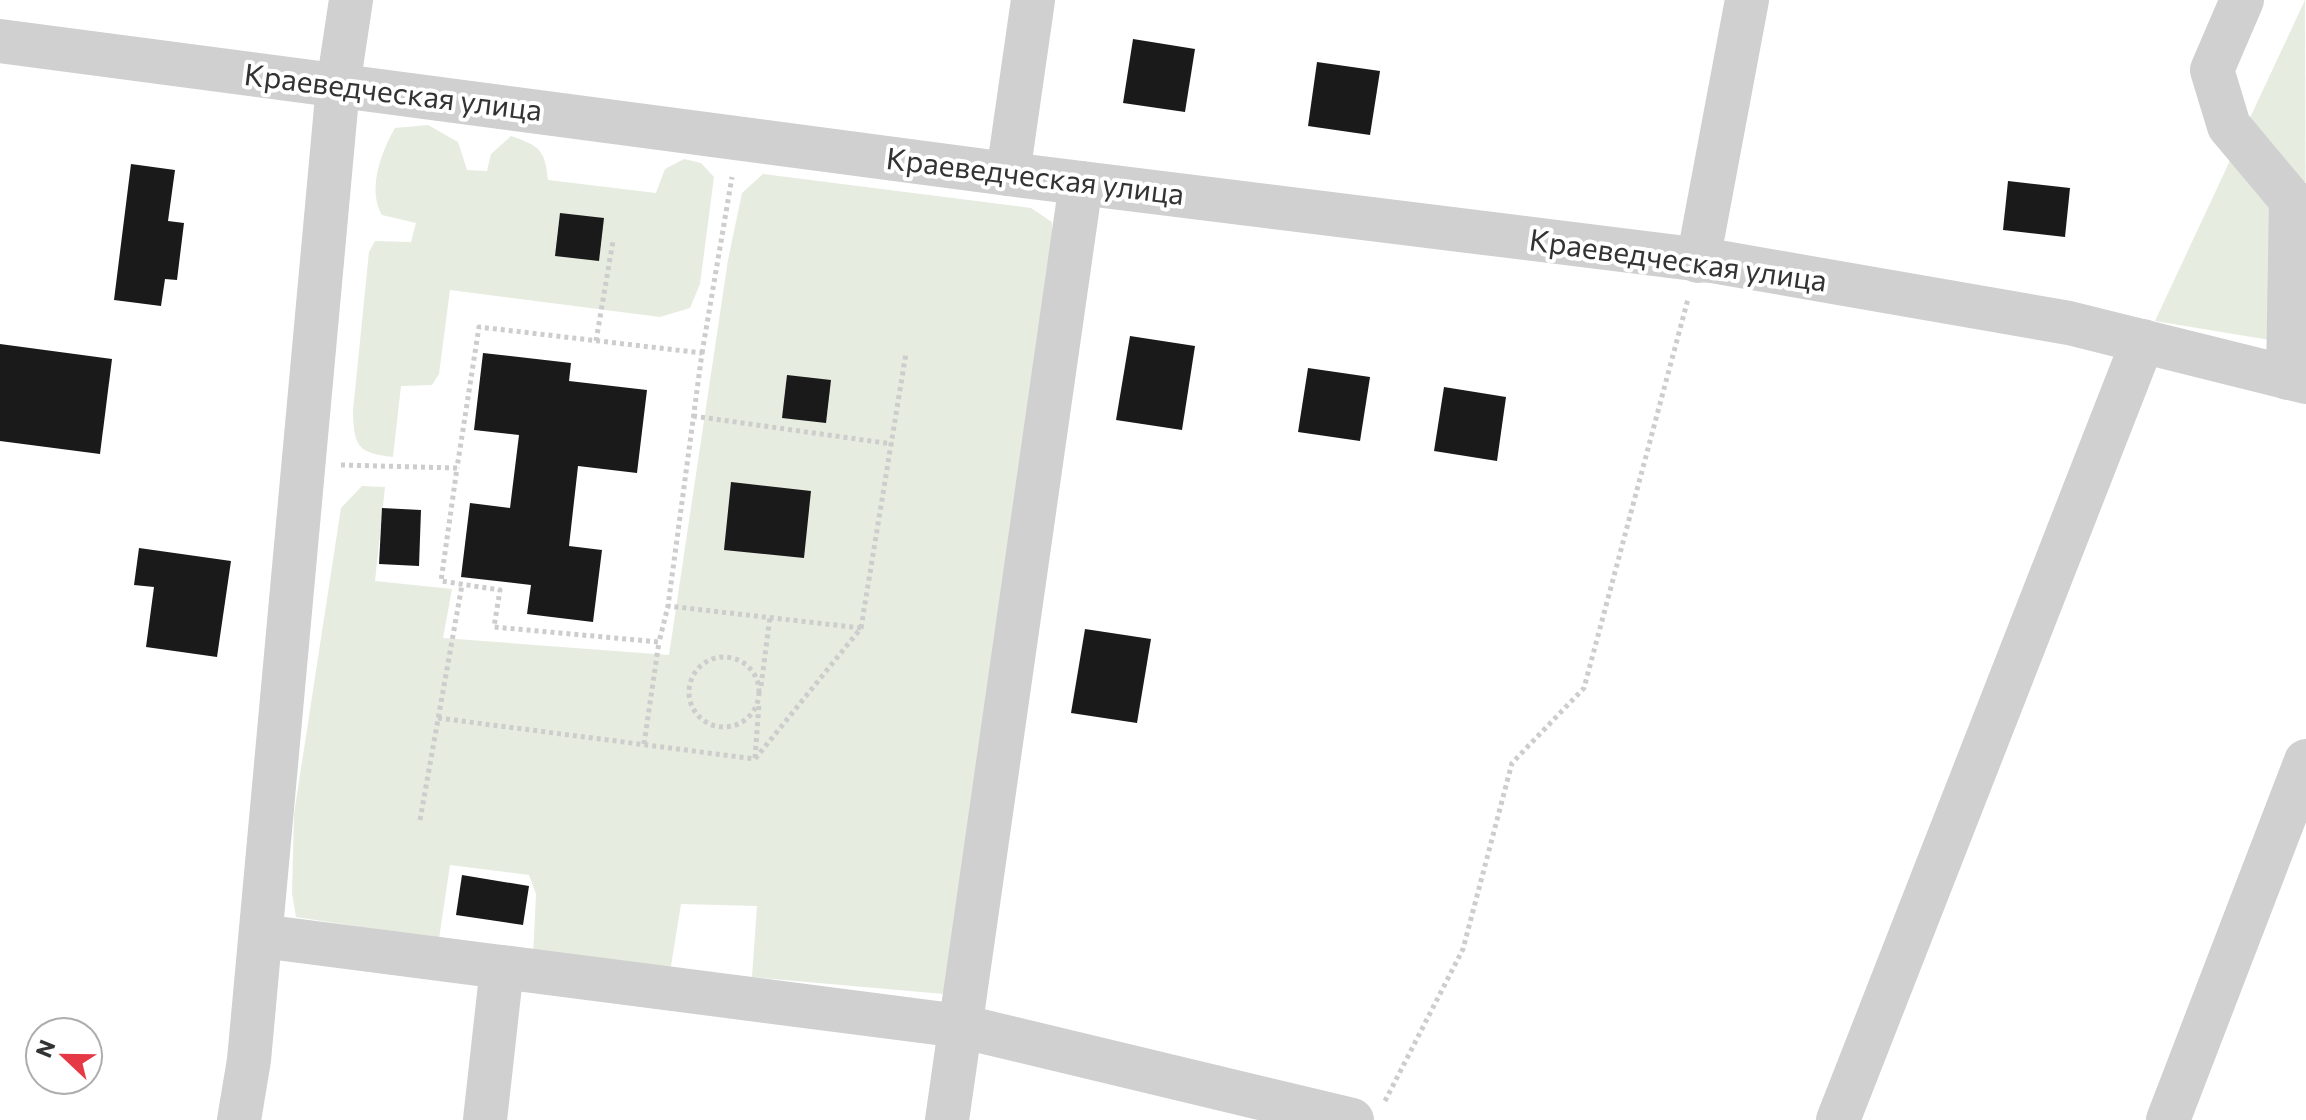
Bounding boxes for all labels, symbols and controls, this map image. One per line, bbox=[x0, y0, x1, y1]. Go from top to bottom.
street label: Краеведческая улица bbox=[242, 54, 544, 127]
street label: Краеведческая улица bbox=[884, 138, 1186, 211]
street label: Краеведческая улица bbox=[1527, 219, 1829, 298]
north arrow bbox=[24, 1016, 104, 1096]
text: N bbox=[29, 1036, 61, 1061]

